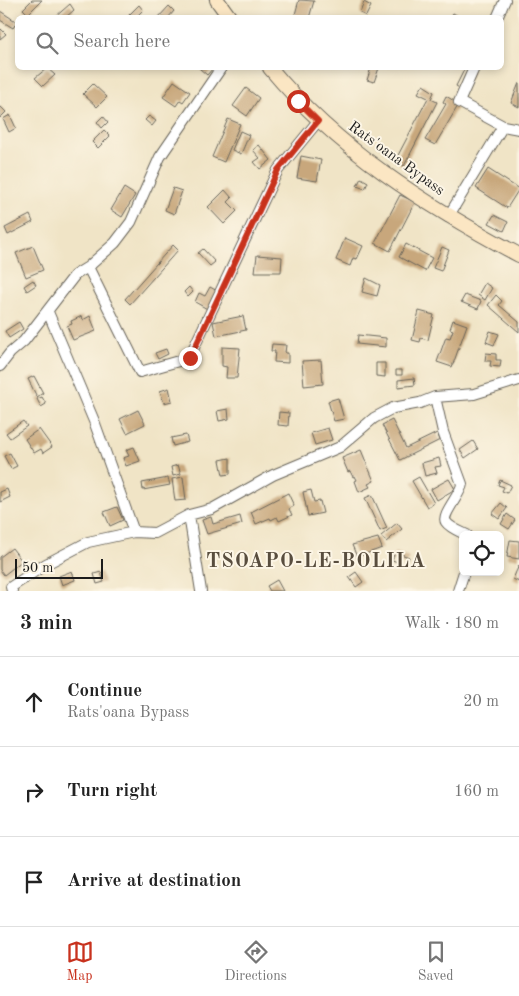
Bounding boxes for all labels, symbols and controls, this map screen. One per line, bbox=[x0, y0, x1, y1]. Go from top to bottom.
search box bbox=[15, 15, 504, 70]
icon: search bbox=[33, 29, 61, 57]
text: Search here bbox=[73, 33, 170, 52]
route start bbox=[287, 90, 310, 113]
street label: Rats'oana Bypass bbox=[345, 119, 447, 199]
route end bbox=[179, 347, 202, 370]
map controls bbox=[459, 531, 504, 576]
button: locate bbox=[459, 531, 504, 576]
district label: TSOAPO-LE-BOLILA bbox=[206, 552, 426, 572]
scale bar bbox=[15, 556, 102, 579]
text: 50 m bbox=[22, 561, 53, 575]
text: 3 min bbox=[20, 613, 73, 634]
text: Walk · 180 m bbox=[404, 616, 499, 632]
text: Continue bbox=[67, 682, 142, 701]
icon: ahead bbox=[20, 688, 48, 716]
text: 20 m bbox=[463, 694, 499, 710]
text: Rats'oana Bypass bbox=[67, 705, 189, 721]
icon: right bbox=[20, 778, 48, 806]
text: Turn right bbox=[67, 782, 157, 801]
text: 160 m bbox=[454, 784, 499, 800]
icon: arrive bbox=[20, 868, 48, 896]
text: Arrive at destination bbox=[67, 872, 241, 891]
tab: Map bbox=[66, 938, 94, 985]
tab: Directions bbox=[225, 938, 287, 985]
tab: Saved bbox=[418, 938, 453, 985]

